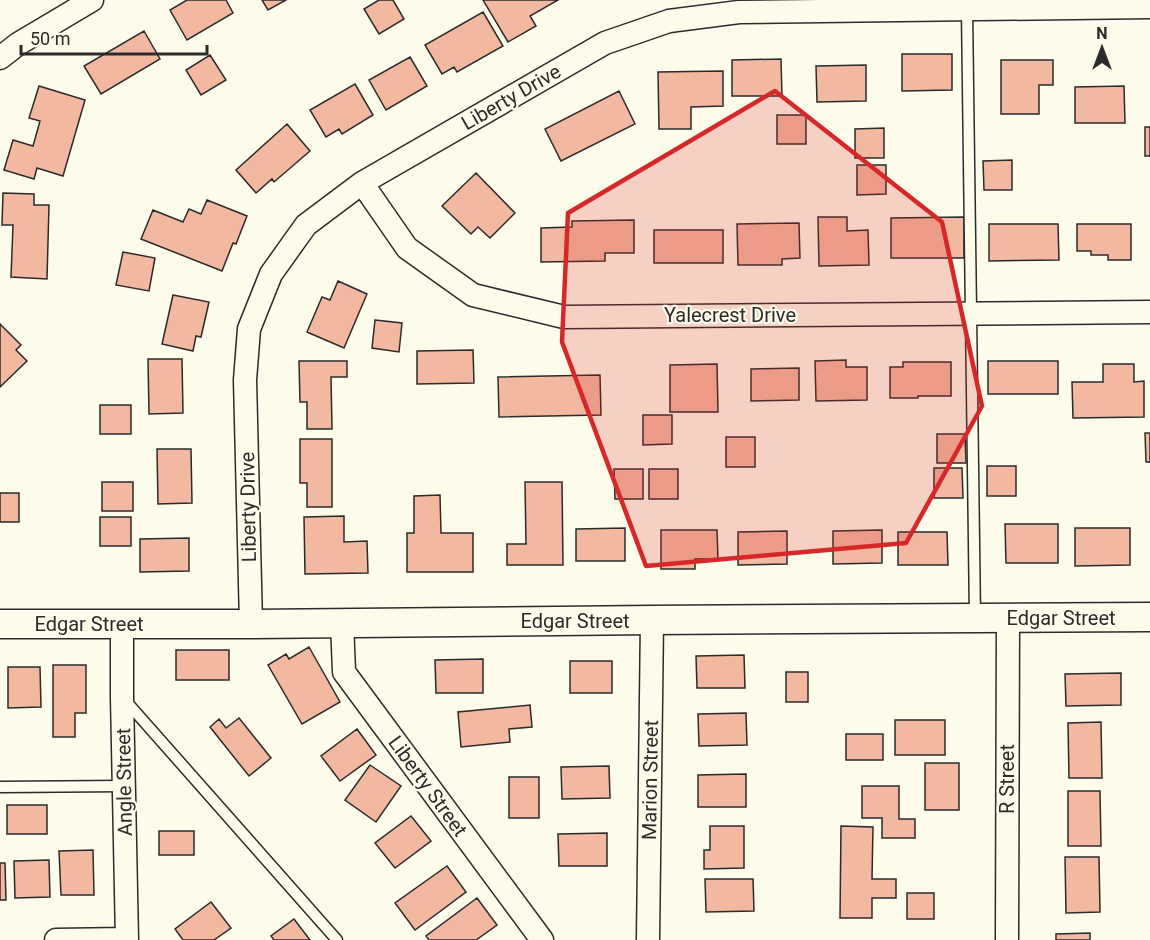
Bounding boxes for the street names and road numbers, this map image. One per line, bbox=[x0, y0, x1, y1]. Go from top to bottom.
street label: Liberty Drive bbox=[457, 59, 565, 135]
street label: Yalecrest Drive bbox=[664, 303, 796, 327]
street label: Liberty Drive bbox=[235, 451, 261, 563]
street label: Edgar Street bbox=[1006, 606, 1116, 630]
street label: Edgar Street bbox=[520, 609, 630, 633]
street label: Edgar Street bbox=[34, 612, 144, 636]
street label: Marion Street bbox=[637, 720, 663, 840]
street label: Angle Street bbox=[111, 728, 137, 836]
street label: Liberty Street bbox=[383, 731, 473, 841]
street label: R Street bbox=[995, 744, 1019, 814]

